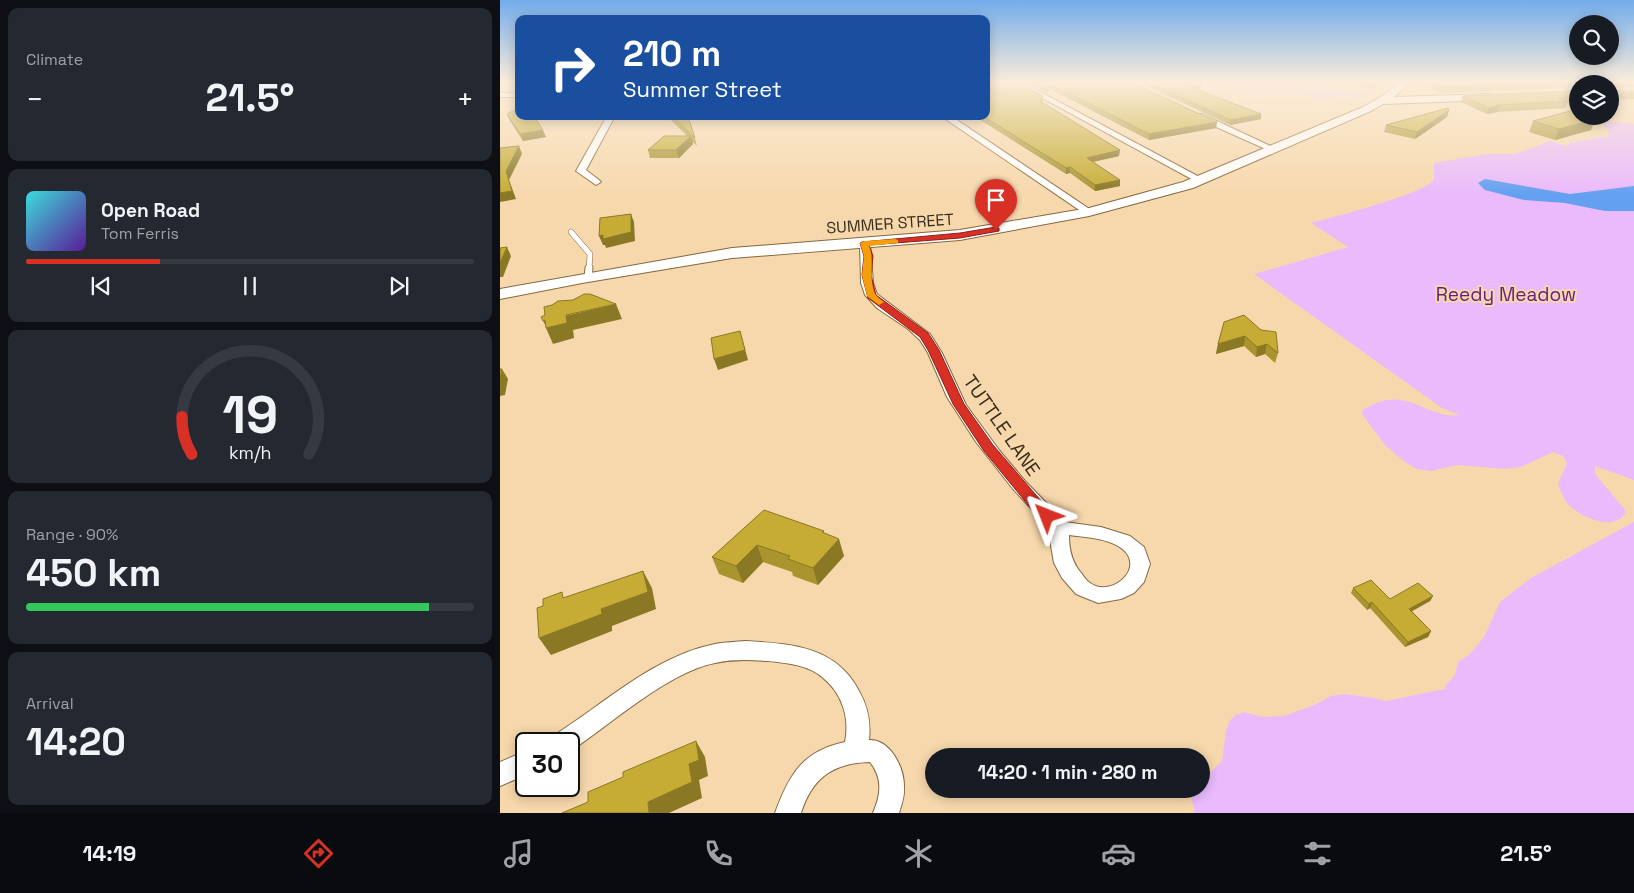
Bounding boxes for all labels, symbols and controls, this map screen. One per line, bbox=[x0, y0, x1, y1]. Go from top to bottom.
map controls bbox=[1569, 15, 1619, 125]
button: search bbox=[1569, 15, 1619, 65]
text: 210 m bbox=[623, 32, 721, 76]
icon: right bbox=[540, 35, 605, 100]
text: Climate bbox=[26, 49, 83, 70]
text: 21.5° bbox=[206, 74, 294, 122]
text: Summer Street bbox=[623, 75, 782, 103]
button: layers bbox=[1569, 75, 1619, 125]
text: − bbox=[26, 81, 43, 117]
text: + bbox=[457, 81, 474, 117]
pin bbox=[975, 179, 1017, 230]
icon: arrive bbox=[982, 186, 1010, 214]
text: Open Road bbox=[101, 198, 200, 223]
street label: SUMMER STREET bbox=[826, 209, 954, 238]
text: Tom Ferris bbox=[101, 223, 179, 244]
icon: previous bbox=[87, 272, 115, 300]
icon: pause bbox=[236, 272, 264, 300]
icon: next bbox=[385, 272, 413, 300]
park label: Reedy Meadow bbox=[1436, 282, 1576, 307]
street label: TUTTLE LANE bbox=[958, 370, 1046, 481]
text: 19 bbox=[222, 382, 278, 448]
text: km/h bbox=[229, 441, 271, 464]
position arrow bbox=[1020, 489, 1072, 541]
text: Range · 90% bbox=[26, 524, 118, 545]
text: 450 km bbox=[26, 549, 161, 597]
text: Arrival bbox=[26, 693, 74, 714]
text: 14:20 bbox=[26, 718, 126, 766]
speed limit sign: 30 bbox=[515, 732, 580, 797]
text: 14:20 · 1 min · 280 m bbox=[978, 760, 1157, 785]
icon: directions bbox=[301, 836, 336, 871]
icon: music bbox=[501, 836, 536, 871]
icon: phone bbox=[701, 836, 736, 871]
icon: climate bbox=[901, 836, 936, 871]
icon: car bbox=[1101, 836, 1136, 871]
icon: filters bbox=[1300, 836, 1335, 871]
text: 14:19 bbox=[82, 839, 136, 867]
text: 21.5° bbox=[1500, 839, 1552, 867]

